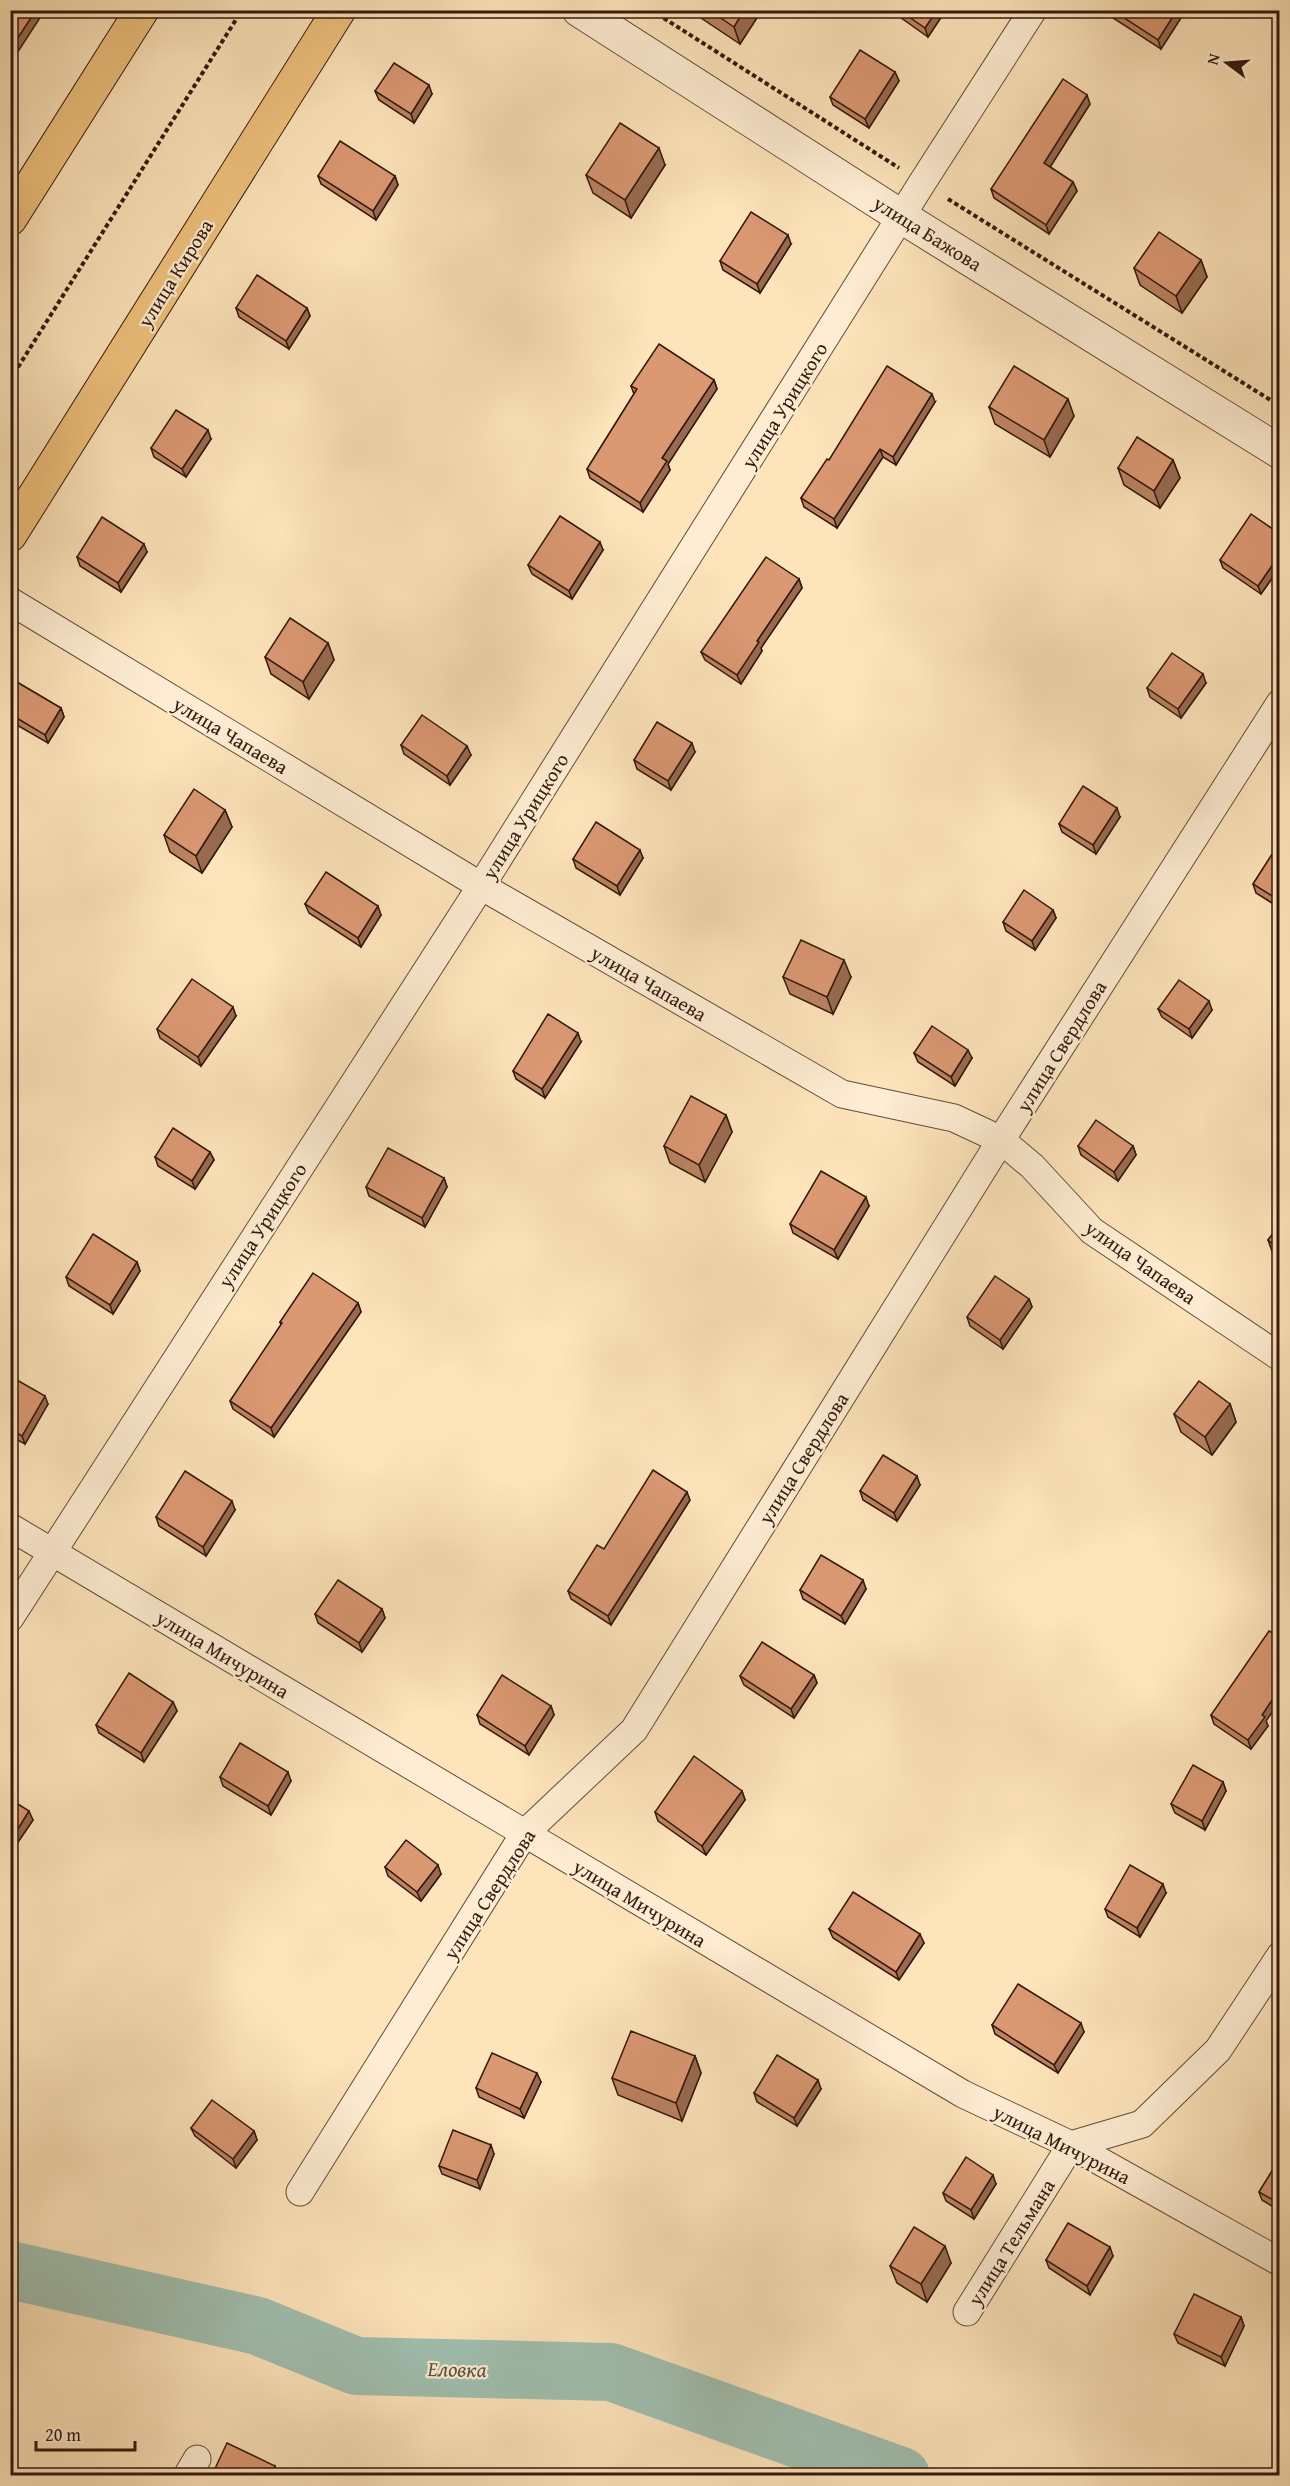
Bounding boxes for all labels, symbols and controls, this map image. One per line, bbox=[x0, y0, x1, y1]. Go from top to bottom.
north arrow bbox=[1197, 33, 1257, 93]
text: N bbox=[1200, 50, 1226, 67]
street label: улица Бажова bbox=[867, 187, 988, 278]
street label: улица Кирова bbox=[130, 213, 220, 334]
street label: улица Урицкого bbox=[733, 336, 834, 475]
street label: улица Чапаева bbox=[167, 689, 294, 781]
street label: улица Урицкого bbox=[474, 747, 575, 886]
street label: улица Чапаева bbox=[585, 938, 713, 1028]
street label: улица Свердлова bbox=[1008, 974, 1113, 1118]
street label: улица Урицкого bbox=[210, 1157, 313, 1294]
street label: улица Чапаева bbox=[1079, 1212, 1203, 1311]
street label: улица Свердлова bbox=[750, 1386, 855, 1530]
street label: улица Мичурина bbox=[150, 1602, 295, 1705]
street label: улица Свердлова bbox=[435, 1823, 542, 1966]
street label: улица Мичурина bbox=[567, 1851, 712, 1954]
street label: улица Мичурина bbox=[987, 2096, 1136, 2191]
street label: улица Тельмана bbox=[960, 2173, 1062, 2312]
water label: Еловка bbox=[426, 2353, 487, 2385]
scale bar bbox=[36, 2414, 135, 2452]
text: 20 m bbox=[45, 2421, 81, 2448]

